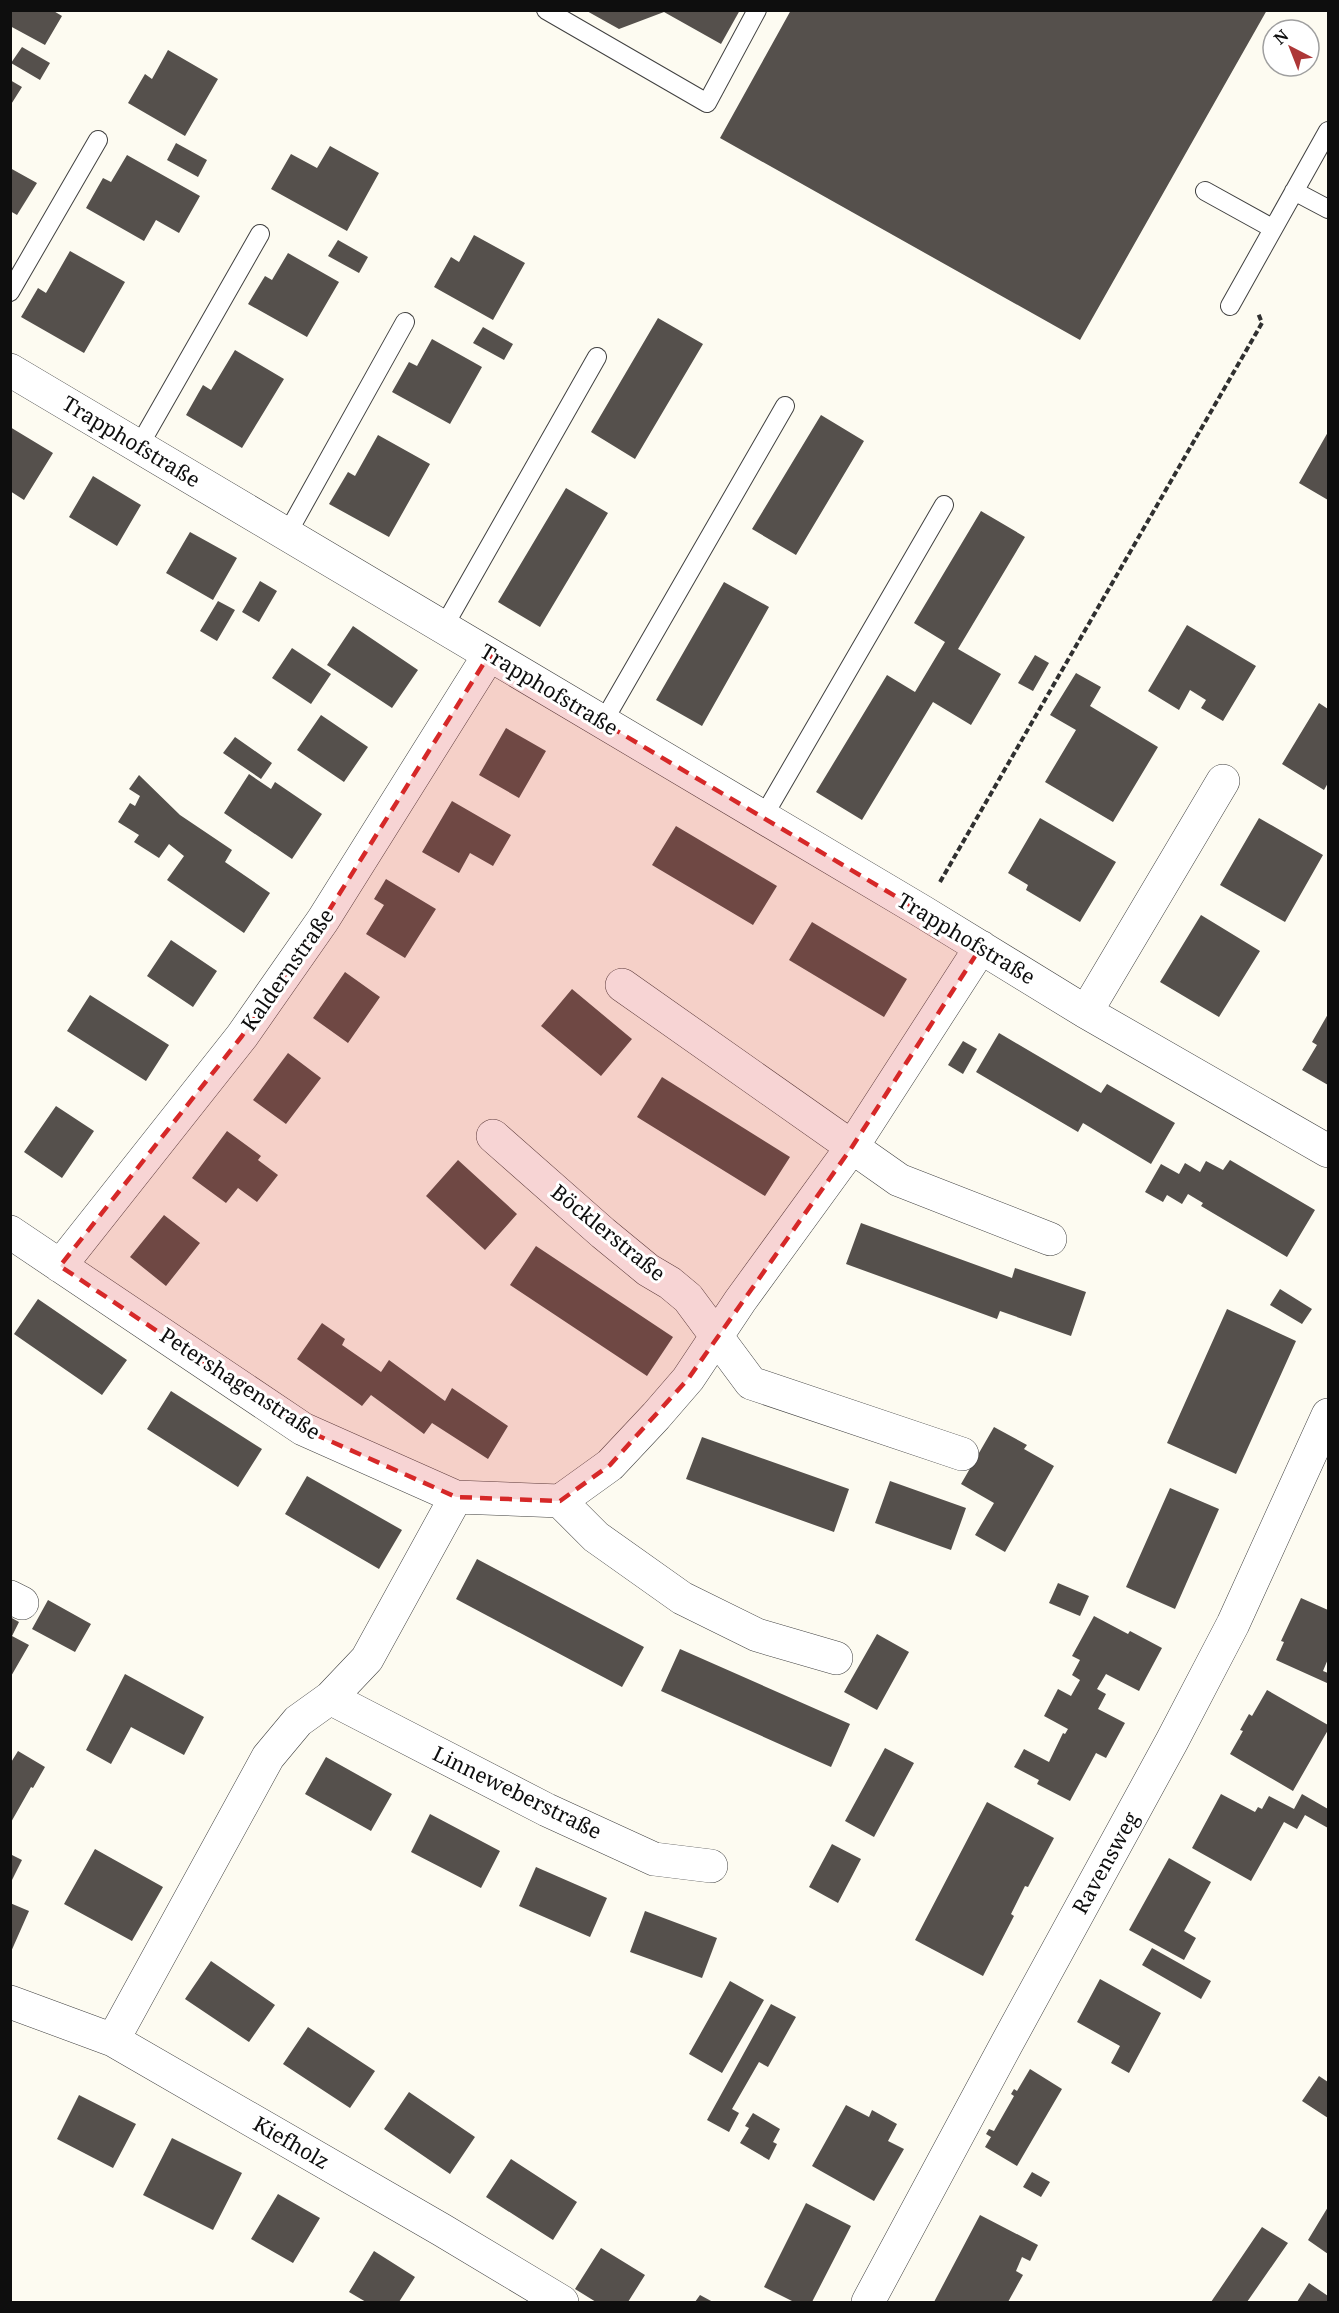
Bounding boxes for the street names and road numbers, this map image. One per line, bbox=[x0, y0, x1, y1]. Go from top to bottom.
street label: Trapphofstraße bbox=[57, 389, 206, 493]
street label: Trapphofstraße bbox=[475, 637, 624, 741]
street label: Trapphofstraße bbox=[892, 886, 1041, 990]
street label: Kaldernstraße bbox=[235, 903, 340, 1036]
street label: Böcklerstraße bbox=[546, 1178, 671, 1287]
street label: Petershagenstraße bbox=[155, 1321, 326, 1446]
street label: Linneweberstraße bbox=[428, 1739, 606, 1845]
street label: Ravensweg bbox=[1066, 1806, 1145, 1919]
street label: Kiefholz bbox=[249, 2109, 334, 2175]

